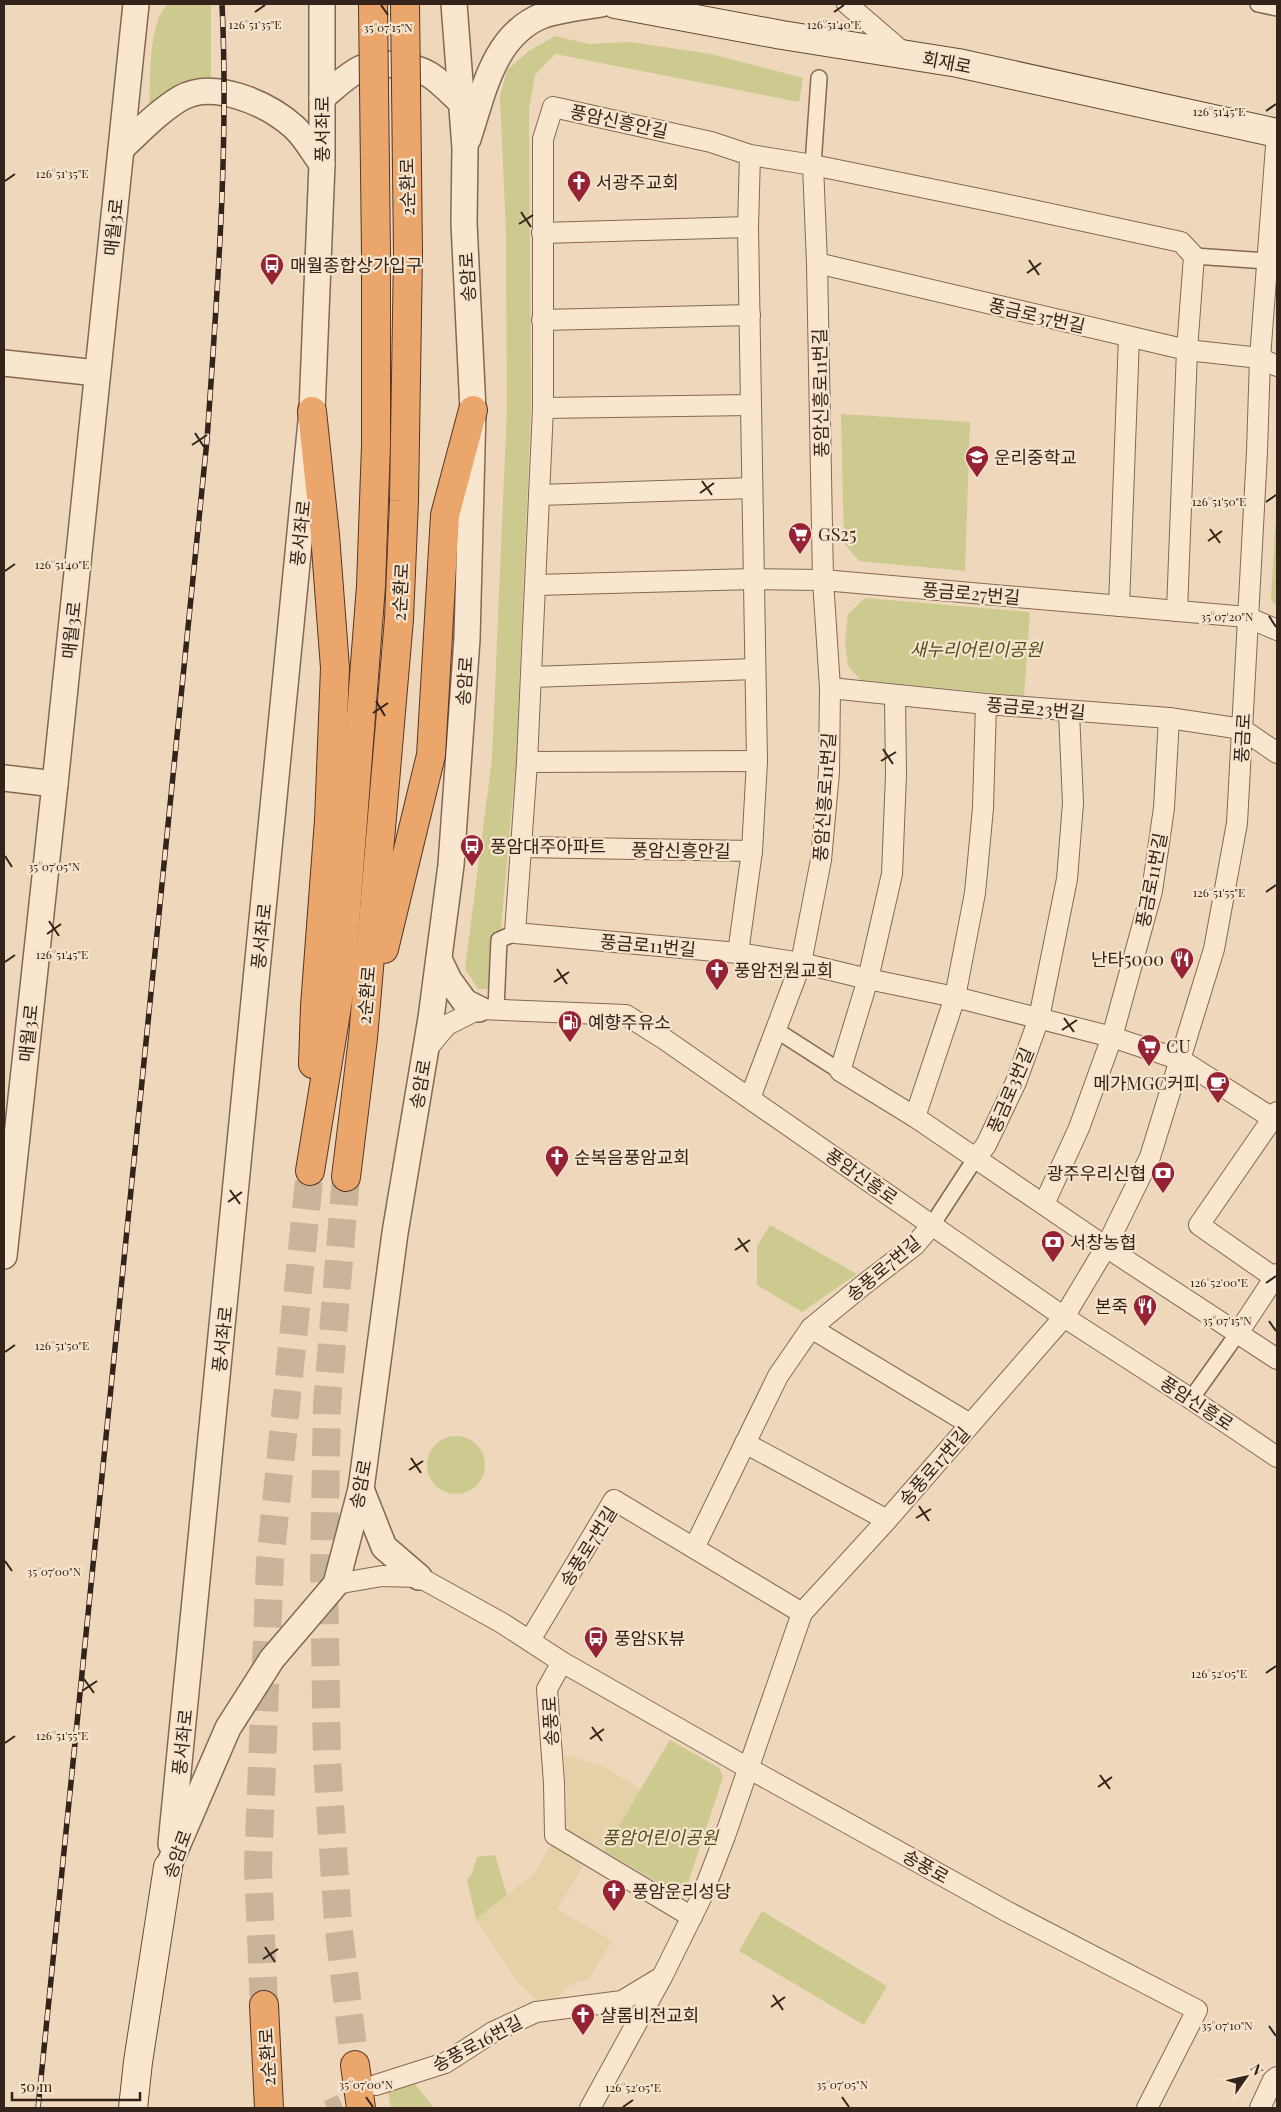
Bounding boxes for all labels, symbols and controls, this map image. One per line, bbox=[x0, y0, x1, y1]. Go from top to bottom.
text: 126°51'35"E bbox=[228, 16, 282, 32]
text: 126°51'40"E bbox=[807, 16, 861, 32]
text: 35°07'15"N bbox=[363, 19, 413, 35]
street label: 회재로 bbox=[920, 45, 974, 79]
street label: 풍서좌로 bbox=[310, 96, 334, 162]
street label: 풍암신흥안길 bbox=[568, 99, 670, 143]
text: 126°51'45"E bbox=[1193, 103, 1245, 119]
street label: 2순환로 bbox=[394, 158, 420, 216]
text: 126°51'35"E bbox=[35, 165, 89, 181]
church icon: 서광주교회 bbox=[566, 169, 592, 203]
place label: 서광주교회 bbox=[596, 170, 679, 194]
street label: 매월3로 bbox=[98, 197, 128, 257]
bus stop icon: 매월종합상가입구 bbox=[259, 252, 285, 286]
street label: 송암로 bbox=[454, 252, 480, 302]
place label: 매월종합상가입구 bbox=[290, 253, 422, 277]
street label: 풍금로37번길 bbox=[986, 292, 1088, 338]
street label: 풍암신흥로11번길 bbox=[807, 328, 833, 458]
school or university icon: 운리중학교 bbox=[964, 444, 990, 478]
place label: 운리중학교 bbox=[994, 445, 1077, 469]
text: 126°51'50"E bbox=[1192, 493, 1246, 509]
street label: 풍서좌로 bbox=[285, 499, 315, 567]
supermarket icon: GS25 bbox=[787, 521, 813, 555]
place label: GS25 bbox=[818, 522, 856, 546]
text: 126°51'40"E bbox=[35, 556, 89, 572]
street label: 2순환로 bbox=[386, 562, 414, 622]
street label: 풍금로27번길 bbox=[921, 577, 1021, 609]
street label: 매월3로 bbox=[56, 600, 86, 660]
text: 35°07'20"N bbox=[1200, 608, 1254, 624]
park label: 새누리어린이공원 bbox=[910, 637, 1044, 661]
street label: 송암로 bbox=[450, 655, 478, 707]
street label: 풍금로23번길 bbox=[985, 692, 1087, 724]
street label: 풍금로 bbox=[1229, 713, 1255, 763]
street label: 풍암신흥로11번길 bbox=[808, 732, 840, 862]
street label: 풍금로11번길 bbox=[1130, 831, 1172, 929]
bus stop icon: 풍암대주아파트 bbox=[459, 833, 485, 867]
place label: 풍암대주아파트 bbox=[490, 834, 606, 858]
street label: 풍암신흥안길 bbox=[631, 837, 731, 863]
text: 35°07'05"N bbox=[28, 858, 81, 874]
text: 126°51'55"E bbox=[1193, 884, 1245, 900]
street label: 풍서좌로 bbox=[246, 902, 276, 970]
street label: 풍금로11번길 bbox=[599, 929, 697, 961]
text: 126°51'45"E bbox=[36, 946, 88, 962]
restaurant icon: 난타5000 bbox=[1169, 946, 1195, 980]
place label: 난타5000 bbox=[1091, 947, 1164, 971]
church icon: 풍암전원교회 bbox=[704, 957, 730, 991]
place label: 풍암전원교회 bbox=[734, 958, 833, 982]
street label: 2순환로 bbox=[352, 965, 380, 1025]
street label: 매월3로 bbox=[13, 1003, 43, 1063]
fuel station icon: 예향주유소 bbox=[557, 1009, 583, 1043]
place label: 예향주유소 bbox=[588, 1010, 671, 1034]
supermarket icon: CU bbox=[1136, 1033, 1162, 1067]
place label: CU bbox=[1166, 1034, 1191, 1058]
street label: 풍금로3번길 bbox=[981, 1043, 1039, 1137]
street label: 송암로 bbox=[404, 1057, 436, 1111]
cafe icon: 메가MGC커피 bbox=[1205, 1070, 1231, 1104]
place label: 메가MGC커피 bbox=[1093, 1071, 1200, 1095]
street label: 풍암신흥로 bbox=[821, 1142, 903, 1210]
church icon: 순복음풍암교회 bbox=[544, 1144, 570, 1178]
place label: 순복음풍암교회 bbox=[574, 1145, 690, 1169]
bank icon: 광주우리신협 bbox=[1150, 1160, 1176, 1194]
place label: 광주우리신협 bbox=[1047, 1161, 1146, 1185]
bank icon: 서창농협 bbox=[1040, 1229, 1066, 1263]
street label: 송풍로7번길 bbox=[841, 1230, 925, 1306]
place label: 서창농협 bbox=[1070, 1230, 1136, 1254]
text: 126°52'00"E bbox=[1190, 1274, 1248, 1290]
restaurant icon: 본죽 bbox=[1132, 1293, 1158, 1327]
place label: 본죽 bbox=[1095, 1294, 1128, 1318]
street label: 풍서좌로 bbox=[207, 1305, 237, 1373]
text: 35°07'15"N bbox=[1202, 1312, 1252, 1328]
text: 126°51'50"E bbox=[35, 1337, 89, 1353]
street label: 풍암신흥로 bbox=[1156, 1370, 1238, 1436]
street label: 송풍로17번길 bbox=[893, 1422, 975, 1510]
street label: 송암로 bbox=[343, 1457, 377, 1511]
street label: 송풍로7번길 bbox=[554, 1501, 622, 1591]
text: 35°07'00"N bbox=[27, 1563, 82, 1579]
bus stop icon: 풍암SK뷰 bbox=[583, 1625, 609, 1659]
place label: 풍암SK뷰 bbox=[614, 1626, 685, 1650]
text: 126°52'05"E bbox=[1191, 1665, 1247, 1681]
street label: 송풍로 bbox=[537, 1696, 563, 1746]
street label: 풍서좌로 bbox=[167, 1708, 197, 1776]
text: 126°51'55"E bbox=[36, 1727, 88, 1743]
park label: 풍암어린이공원 bbox=[602, 1825, 719, 1849]
street label: 송암로 bbox=[157, 1827, 197, 1881]
street label: 송풍로 bbox=[898, 1843, 954, 1889]
church icon: 풍암운리성당 bbox=[601, 1878, 627, 1912]
place label: 풍암운리성당 bbox=[632, 1879, 731, 1903]
church icon: 샬롬비전교회 bbox=[570, 2002, 596, 2036]
place label: 샬롬비전교회 bbox=[600, 2003, 699, 2027]
street label: 송풍로16번길 bbox=[428, 2009, 526, 2077]
text: 35°07'10"N bbox=[1201, 2017, 1253, 2033]
street label: 2순환로 bbox=[253, 2027, 281, 2087]
north arrow bbox=[1221, 2052, 1271, 2102]
text: N bbox=[1246, 2060, 1268, 2079]
scale bar bbox=[12, 2070, 140, 2102]
text: 50 m bbox=[20, 2076, 53, 2096]
text: 35°07'00"N bbox=[339, 2076, 394, 2092]
text: 35°07'05"N bbox=[816, 2076, 869, 2092]
text: 126°52'05"E bbox=[605, 2079, 661, 2095]

